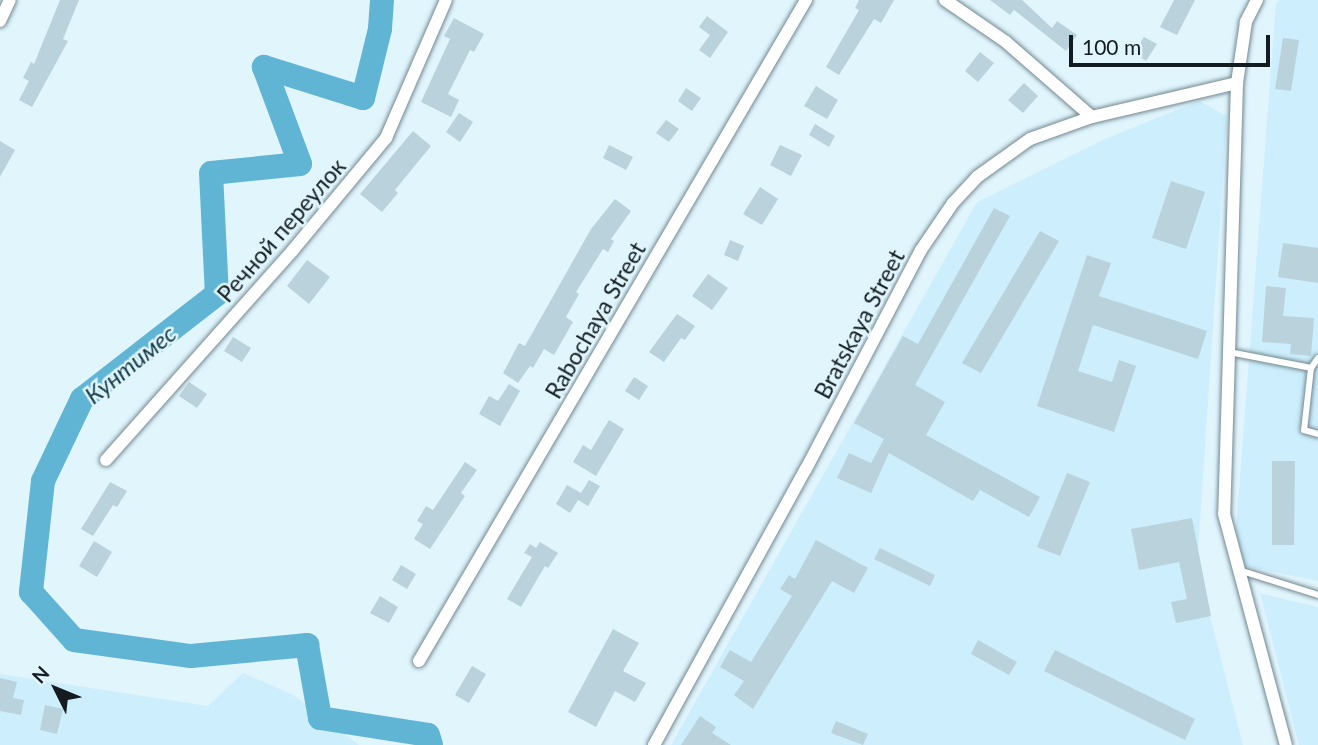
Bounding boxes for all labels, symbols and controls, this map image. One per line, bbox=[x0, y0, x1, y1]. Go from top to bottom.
scale bar bbox=[1073, 21, 1274, 65]
text: 100 m bbox=[1082, 34, 1141, 59]
street label: Речной переулок bbox=[211, 153, 351, 307]
street label: Rabochaya Street bbox=[539, 237, 651, 403]
street label: Bratskaya Street bbox=[808, 245, 910, 403]
water label: Кунтимес bbox=[79, 319, 181, 409]
north arrow bbox=[21, 654, 91, 724]
text: N bbox=[27, 661, 54, 688]

